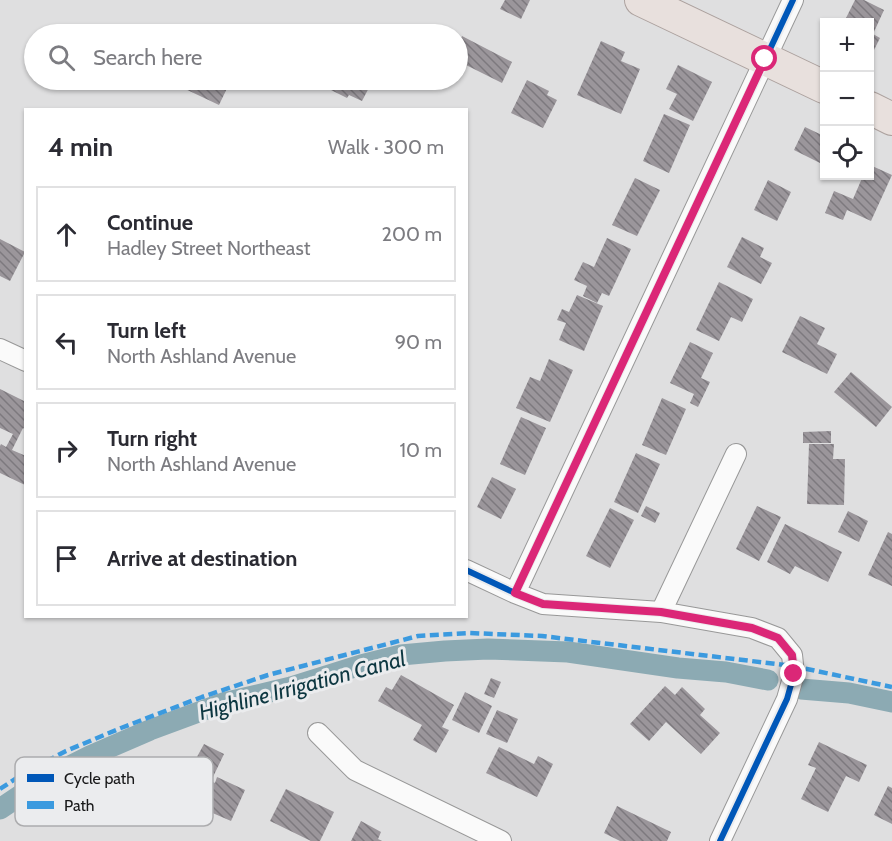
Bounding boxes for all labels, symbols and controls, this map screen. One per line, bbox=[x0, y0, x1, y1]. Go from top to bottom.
map controls bbox=[820, 18, 874, 180]
button: + bbox=[820, 18, 874, 72]
search box bbox=[24, 24, 468, 90]
icon: search bbox=[45, 41, 78, 74]
text: Search here bbox=[93, 44, 202, 71]
route start bbox=[751, 45, 777, 71]
button: − bbox=[820, 72, 874, 126]
button: locate bbox=[820, 126, 874, 180]
text: 4 min bbox=[48, 131, 113, 163]
text: Walk · 300 m bbox=[328, 135, 444, 159]
text: Continue bbox=[107, 209, 193, 236]
icon: ahead bbox=[50, 218, 83, 251]
text: 200 m bbox=[382, 222, 442, 246]
text: Hadley Street Northeast bbox=[107, 236, 310, 260]
text: Turn left bbox=[107, 317, 186, 344]
icon: left bbox=[50, 326, 83, 359]
text: 90 m bbox=[395, 330, 442, 354]
text: North Ashland Avenue bbox=[107, 344, 296, 368]
text: Turn right bbox=[107, 425, 197, 452]
icon: right bbox=[50, 434, 83, 467]
text: 10 m bbox=[399, 438, 442, 462]
text: North Ashland Avenue bbox=[107, 452, 296, 476]
icon: arrive bbox=[50, 542, 83, 575]
text: Arrive at destination bbox=[107, 545, 297, 572]
water label: Highline Irrigation Canal bbox=[196, 645, 409, 726]
route end bbox=[780, 660, 806, 686]
legend bbox=[15, 757, 213, 826]
text: Cycle path bbox=[64, 769, 135, 788]
text: Path bbox=[64, 796, 95, 815]

